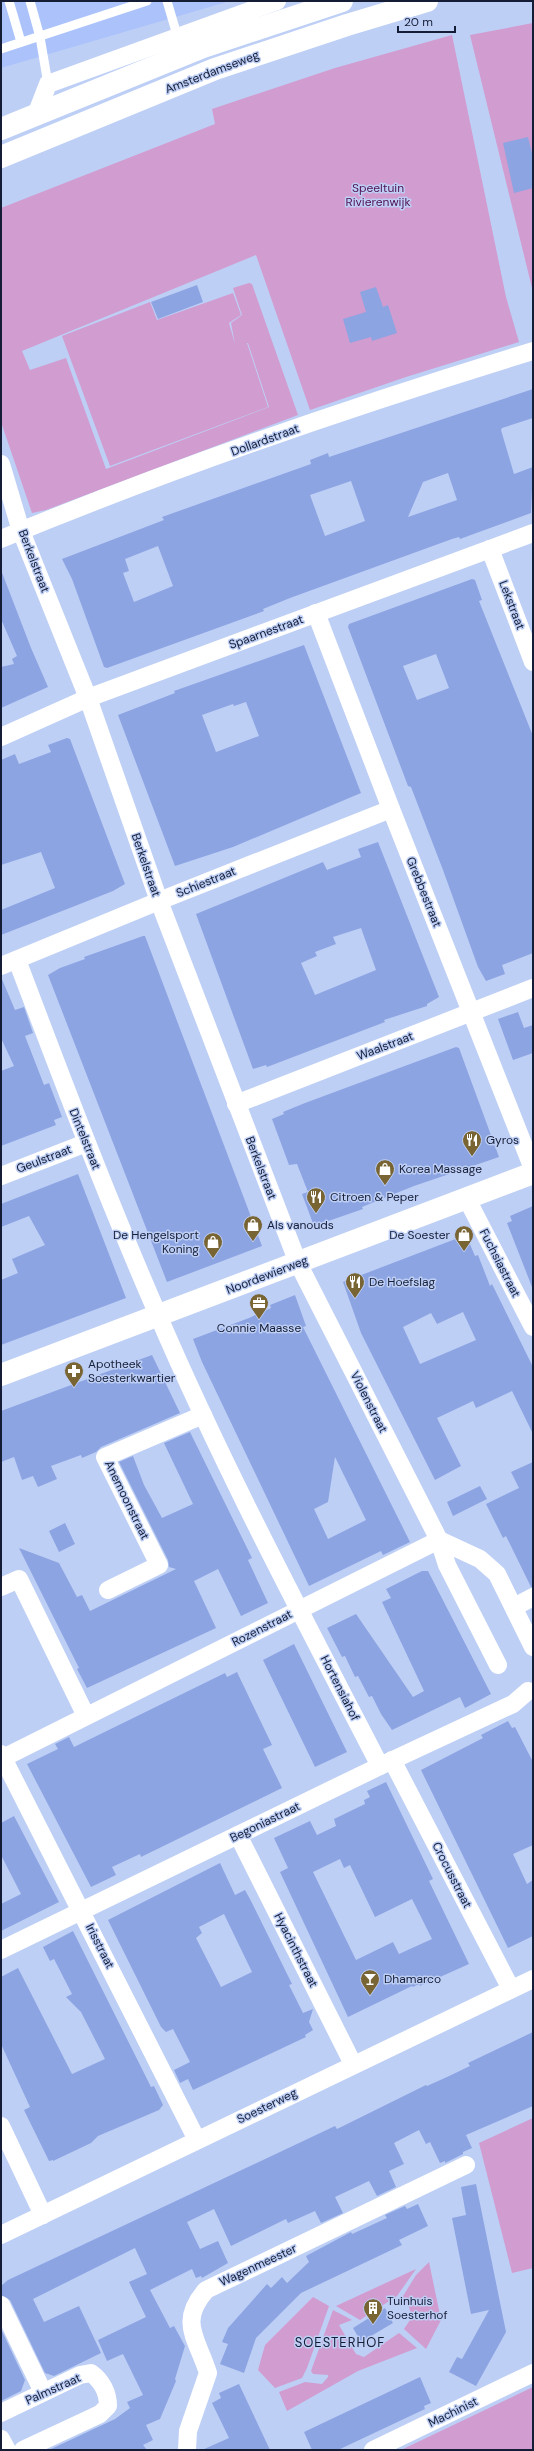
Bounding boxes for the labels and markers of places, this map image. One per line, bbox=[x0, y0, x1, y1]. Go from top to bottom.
restaurant icon: Gyros bbox=[461, 1129, 483, 1157]
place label: Gyros bbox=[486, 1132, 519, 1148]
shop icon: Korea Massage bbox=[374, 1158, 396, 1186]
place label: Korea Massage bbox=[399, 1161, 482, 1177]
restaurant icon: Citroen & Peper bbox=[305, 1186, 327, 1214]
place label: Citroen & Peper bbox=[330, 1189, 419, 1205]
shop icon: Als vanouds bbox=[242, 1214, 264, 1242]
place label: Als vanouds bbox=[267, 1217, 334, 1233]
shop icon: De Soester bbox=[453, 1224, 475, 1252]
place label: De Hengelsport Koning bbox=[113, 1227, 199, 1257]
place label: De Soester bbox=[389, 1227, 451, 1243]
shop icon: De Hengelsport Koning bbox=[202, 1231, 224, 1259]
restaurant icon: De Hoefslag bbox=[344, 1271, 366, 1299]
place label: De Hoefslag bbox=[369, 1274, 435, 1290]
office icon: Connie Maasse bbox=[248, 1292, 270, 1320]
place label: Connie Maasse bbox=[217, 1320, 301, 1336]
place label: Apotheek Soesterkwartier bbox=[88, 1356, 176, 1386]
pharmacy icon: Apotheek Soesterkwartier bbox=[63, 1360, 85, 1388]
bar icon: Dhamarco bbox=[359, 1968, 381, 1996]
place label: Dhamarco bbox=[384, 1971, 441, 1987]
place label: Tuinhuis Soesterhof bbox=[387, 2293, 448, 2323]
building icon: Tuinhuis Soesterhof bbox=[362, 2297, 384, 2325]

